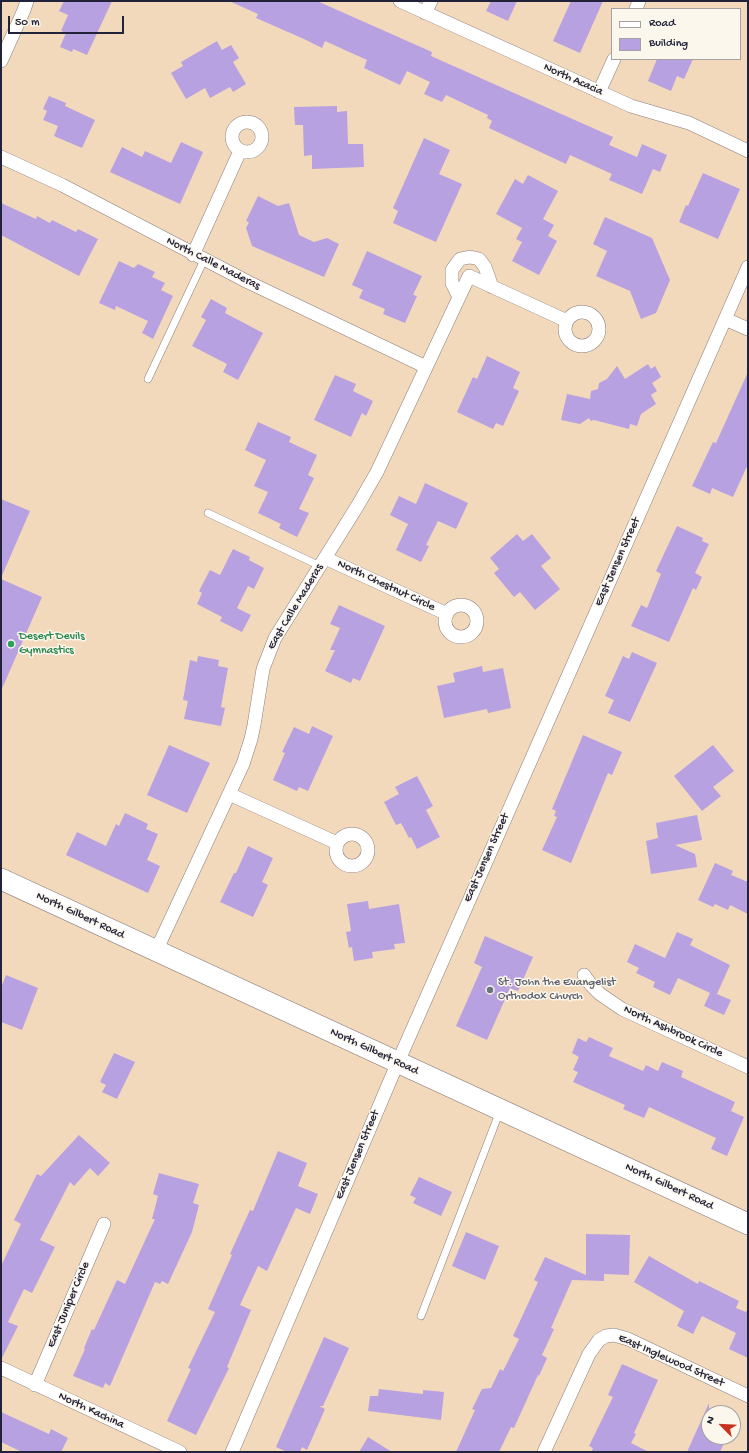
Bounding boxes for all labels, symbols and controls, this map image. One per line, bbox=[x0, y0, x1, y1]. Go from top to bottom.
scale bar bbox=[10, 8, 126, 34]
legend bbox=[611, 8, 741, 60]
text: 50 m bbox=[15, 16, 40, 30]
text: Road bbox=[649, 17, 675, 31]
text: Building bbox=[649, 37, 688, 51]
street label: North Acacia bbox=[541, 60, 605, 100]
street label: North Calle Maderas bbox=[164, 234, 262, 294]
street label: East Jensen Street bbox=[592, 515, 644, 609]
street label: North Chestnut Circle bbox=[335, 557, 437, 615]
street label: East Calle Maderas bbox=[265, 562, 327, 652]
place label: Desert Devils Gymnastics bbox=[19, 630, 85, 658]
marker: Desert Devils Gymnastics bbox=[6, 639, 16, 649]
street label: East Jensen Street bbox=[461, 811, 513, 905]
street label: North Gilbert Road bbox=[33, 889, 127, 943]
place label: St. John the Evangelist Orthodox Church bbox=[498, 976, 616, 1004]
marker: St. John the Evangelist Orthodox Church bbox=[485, 985, 495, 995]
street label: North Ashbrook Circle bbox=[621, 1003, 725, 1061]
street label: North Gilbert Road bbox=[327, 1025, 421, 1079]
street label: East Jensen Street bbox=[333, 1108, 383, 1202]
street label: North Gilbert Road bbox=[622, 1160, 716, 1214]
street label: East Juniper Circle bbox=[44, 1260, 94, 1350]
street label: East Inglewood Street bbox=[616, 1331, 726, 1391]
street label: North Kachina bbox=[56, 1389, 126, 1433]
north arrow bbox=[701, 1405, 741, 1445]
text: N bbox=[704, 1415, 718, 1426]

